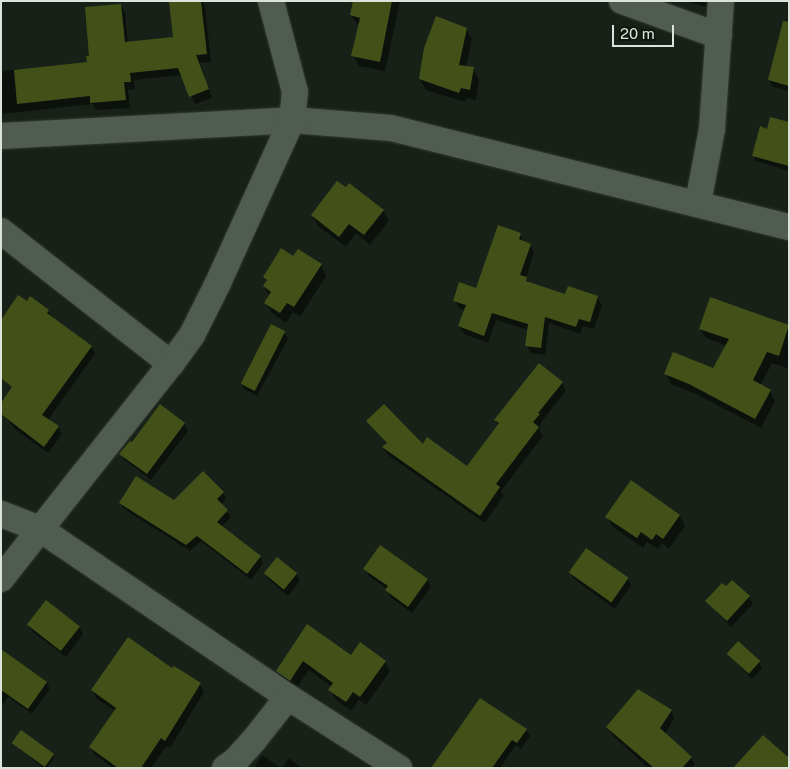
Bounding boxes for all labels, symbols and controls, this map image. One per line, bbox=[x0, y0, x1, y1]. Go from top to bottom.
scale bar bbox=[615, 15, 678, 47]
text: 20 m bbox=[620, 25, 655, 42]

